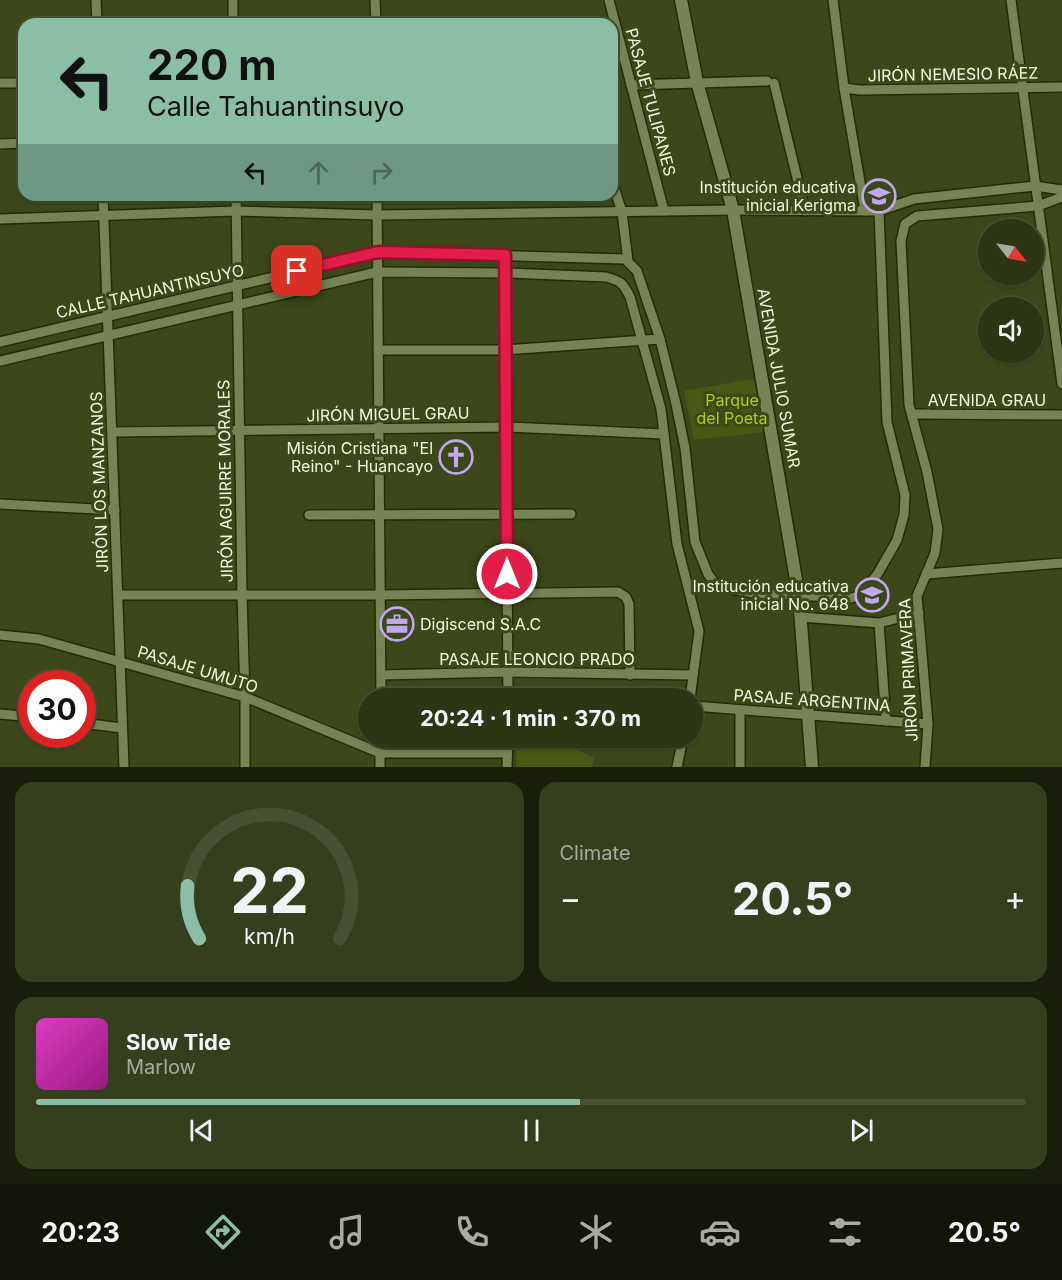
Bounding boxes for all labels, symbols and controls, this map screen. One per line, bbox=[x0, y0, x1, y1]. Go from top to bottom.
street label: PASAJE TULIPANES bbox=[622, 26, 680, 178]
text: 220 m bbox=[147, 39, 277, 90]
icon: left bbox=[48, 42, 126, 120]
street label: JIRÓN NEMESIO RÁEZ bbox=[868, 63, 1038, 85]
text: Calle Tahuantinsuyo bbox=[147, 90, 404, 123]
icon: left bbox=[239, 156, 272, 189]
icon: ahead bbox=[302, 156, 335, 189]
icon: right bbox=[365, 156, 398, 189]
place label: Institución educativa inicial Kerigma bbox=[700, 177, 856, 215]
school or university icon: Institución educativa inicial Kerigma bbox=[861, 178, 897, 214]
north arrow bbox=[978, 219, 1044, 285]
map controls bbox=[978, 219, 1044, 363]
pin bbox=[271, 245, 322, 296]
icon: arrive bbox=[280, 254, 313, 287]
street label: CALLE TAHUANTINSUYO bbox=[54, 260, 246, 322]
street label: AVENIDA JULIO SUMAR bbox=[753, 286, 805, 470]
button: sound bbox=[978, 297, 1044, 363]
street label: JIRÓN AGUIRRE MORALES bbox=[213, 379, 237, 583]
park label: Parque del Poeta bbox=[697, 390, 767, 428]
street label: AVENIDA GRAU bbox=[928, 390, 1046, 410]
street label: JIRÓN LOS MANZANOS bbox=[86, 391, 112, 573]
street label: JIRÓN MIGUEL GRAU bbox=[306, 403, 470, 425]
place label: Misión Cristiana "El Reino" - Huancayo bbox=[287, 438, 433, 476]
church icon: Misión Cristiana "El Reino" - Huancayo bbox=[438, 439, 474, 475]
position arrow bbox=[475, 542, 539, 606]
place label: Institución educativa inicial No. 648 bbox=[693, 576, 849, 614]
school or university icon: Institución educativa inicial No. 648 bbox=[854, 577, 890, 613]
street label: JIRÓN PRIMAVERA bbox=[894, 598, 922, 742]
office icon: Digiscend S.A.C bbox=[379, 606, 415, 642]
place label: Digiscend S.A.C bbox=[420, 614, 541, 634]
street label: PASAJE UMUTO bbox=[135, 641, 261, 697]
street label: PASAJE LEONCIO PRADO bbox=[439, 649, 635, 669]
speed limit sign: 30 bbox=[18, 670, 96, 748]
street label: PASAJE ARGENTINA bbox=[733, 685, 891, 715]
text: 20:24 · 1 min · 370 m bbox=[420, 705, 641, 731]
text: Climate bbox=[560, 841, 631, 865]
text: 22 bbox=[230, 853, 309, 928]
text: 20.5° bbox=[732, 871, 853, 926]
text: − bbox=[560, 878, 581, 918]
text: + bbox=[1004, 878, 1026, 918]
text: km/h bbox=[244, 923, 295, 949]
text: Slow Tide bbox=[126, 1029, 231, 1055]
text: Marlow bbox=[126, 1055, 196, 1079]
icon: previous bbox=[185, 1114, 218, 1147]
icon: pause bbox=[515, 1114, 548, 1147]
icon: next bbox=[845, 1114, 878, 1147]
icon: directions bbox=[202, 1211, 244, 1253]
icon: music bbox=[326, 1211, 368, 1253]
icon: phone bbox=[451, 1211, 493, 1253]
icon: climate bbox=[575, 1211, 617, 1253]
icon: car bbox=[699, 1211, 741, 1253]
icon: filters bbox=[824, 1211, 866, 1253]
text: 20:23 bbox=[41, 1216, 120, 1249]
text: 20.5° bbox=[948, 1216, 1021, 1249]

